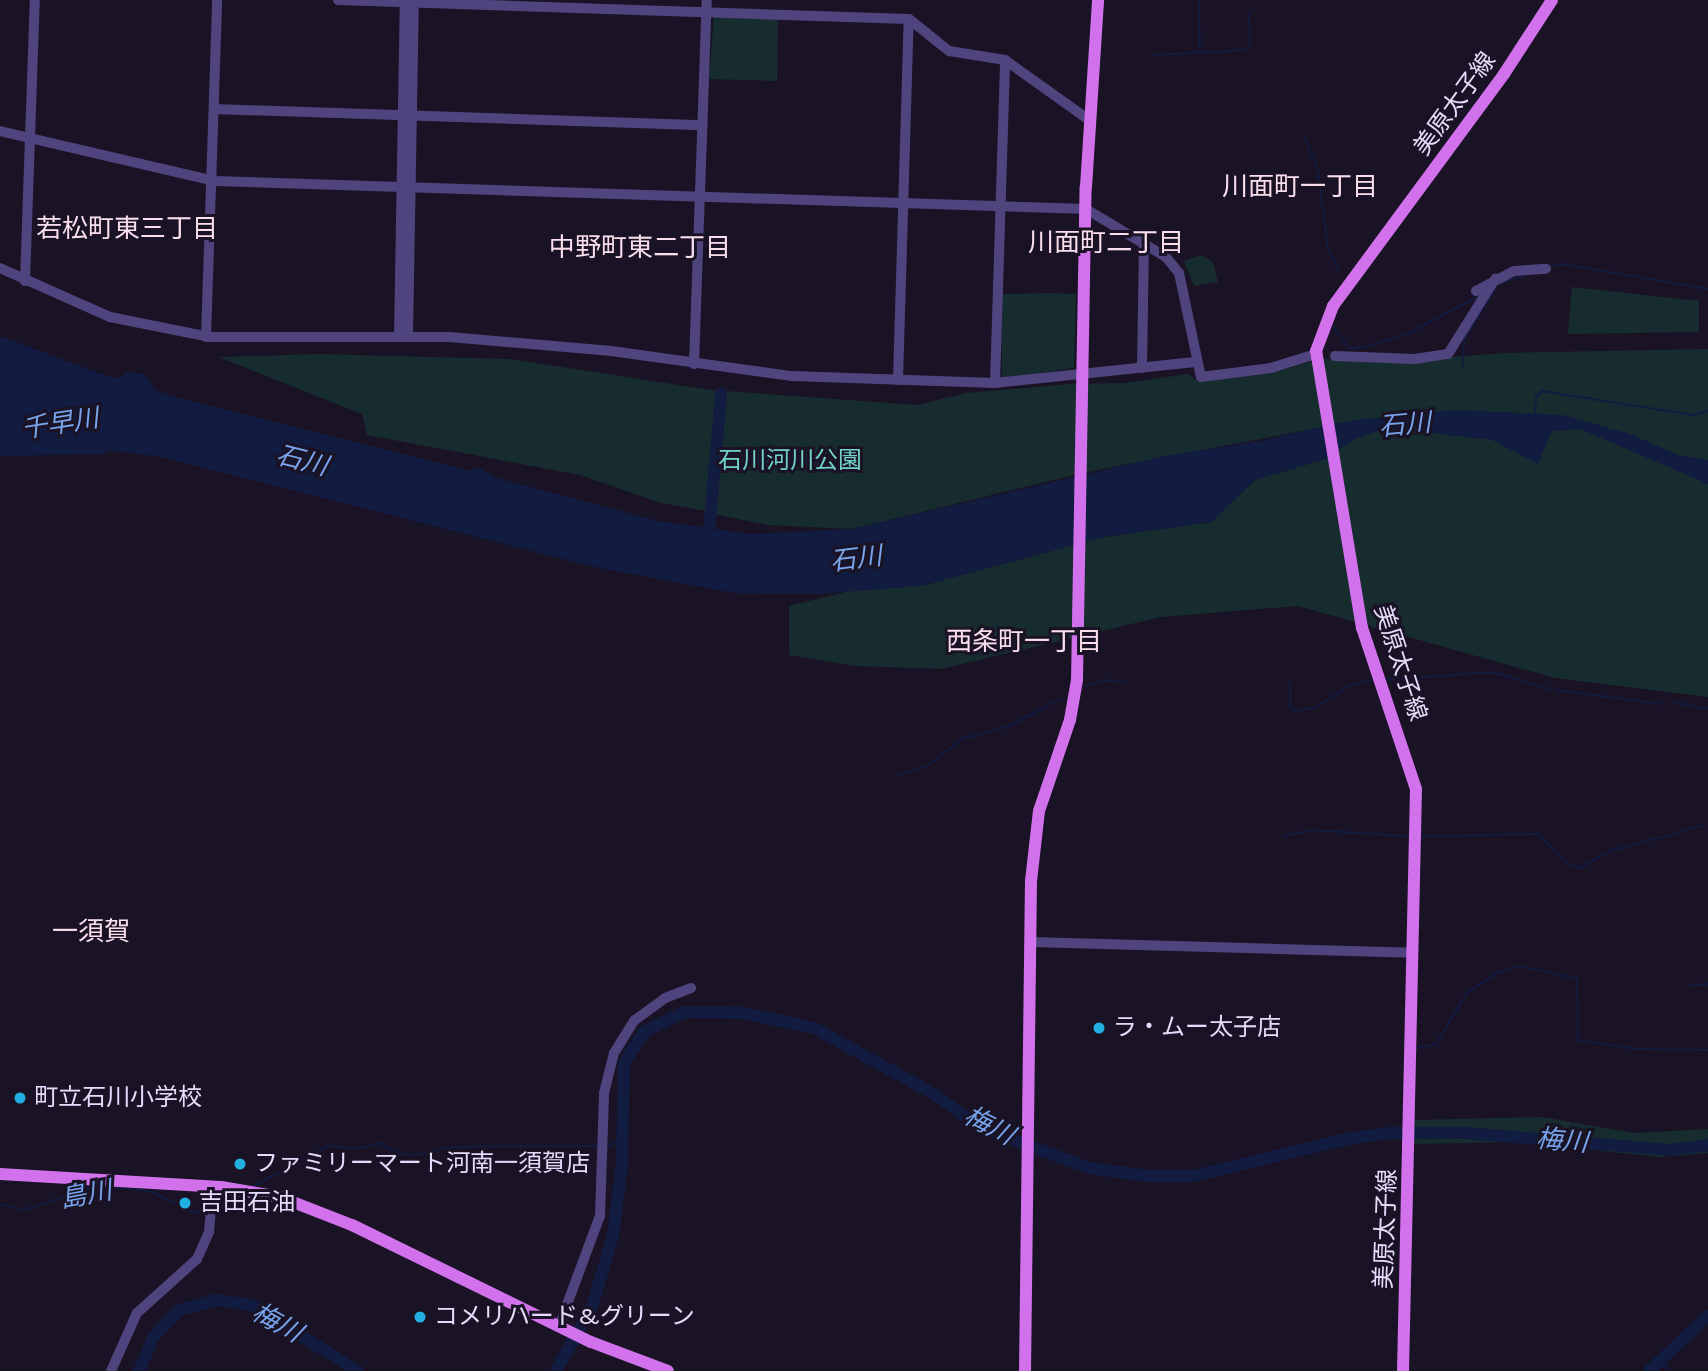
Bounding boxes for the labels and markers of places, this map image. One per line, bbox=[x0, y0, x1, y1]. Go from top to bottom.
place label: ラ・ムー太子店 bbox=[1113, 1014, 1281, 1042]
marker: ラ・ムー太子店 bbox=[1091, 1020, 1107, 1036]
place label: 町立石川小学校 bbox=[34, 1084, 202, 1112]
marker: 町立石川小学校 bbox=[12, 1090, 28, 1106]
place label: ファミリーマート河南一須賀店 bbox=[254, 1150, 590, 1178]
marker: ファミリーマート河南一須賀店 bbox=[232, 1156, 248, 1172]
place label: 吉田石油 bbox=[199, 1189, 295, 1217]
marker: 吉田石油 bbox=[177, 1195, 193, 1211]
place label: コメリハード&グリーン bbox=[434, 1303, 696, 1331]
marker: コメリハード&グリーン bbox=[412, 1309, 428, 1325]

